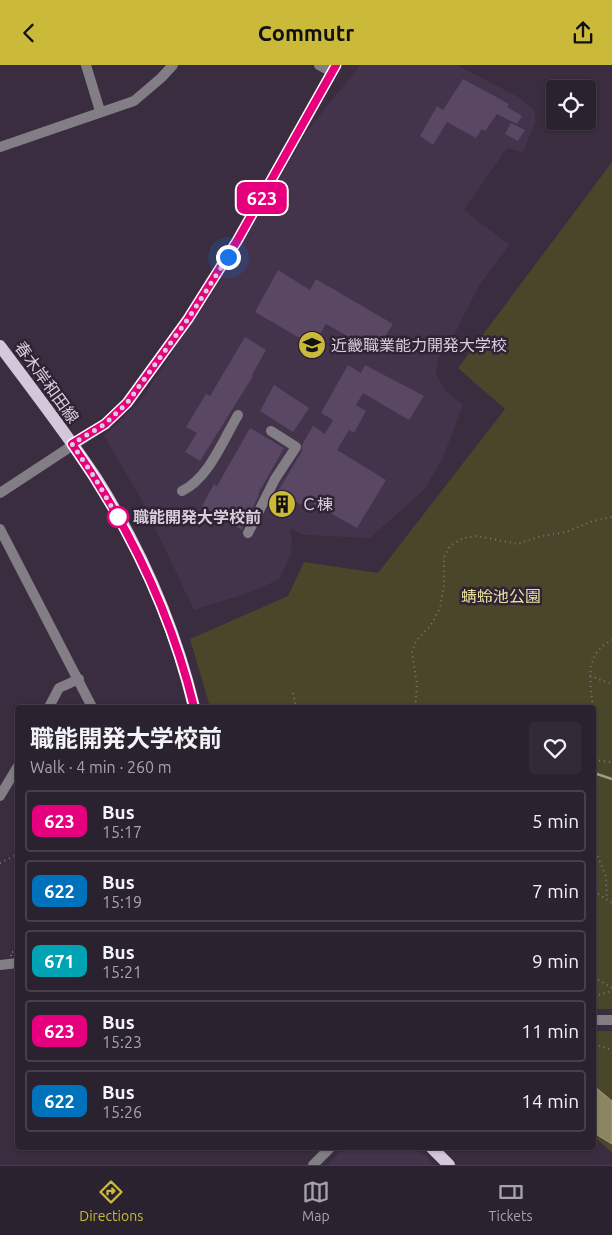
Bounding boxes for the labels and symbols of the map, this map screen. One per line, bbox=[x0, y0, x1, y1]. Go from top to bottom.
line badge: 623 bbox=[233, 182, 291, 214]
your location bbox=[216, 245, 241, 270]
school or university icon: 近畿職業能力開発大学校 bbox=[297, 330, 327, 360]
place label: 近畿職業能力開発大学校 bbox=[331, 336, 507, 354]
street label: 春木岸和田線 bbox=[12, 338, 82, 426]
building icon: Ｃ棟 bbox=[267, 489, 297, 519]
place label: Ｃ棟 bbox=[301, 495, 333, 513]
marker: 職能開発大学校前 bbox=[107, 506, 129, 528]
place label: 職能開発大学校前 bbox=[133, 508, 261, 526]
park label: 蜻蛉池公園 bbox=[461, 587, 541, 605]

